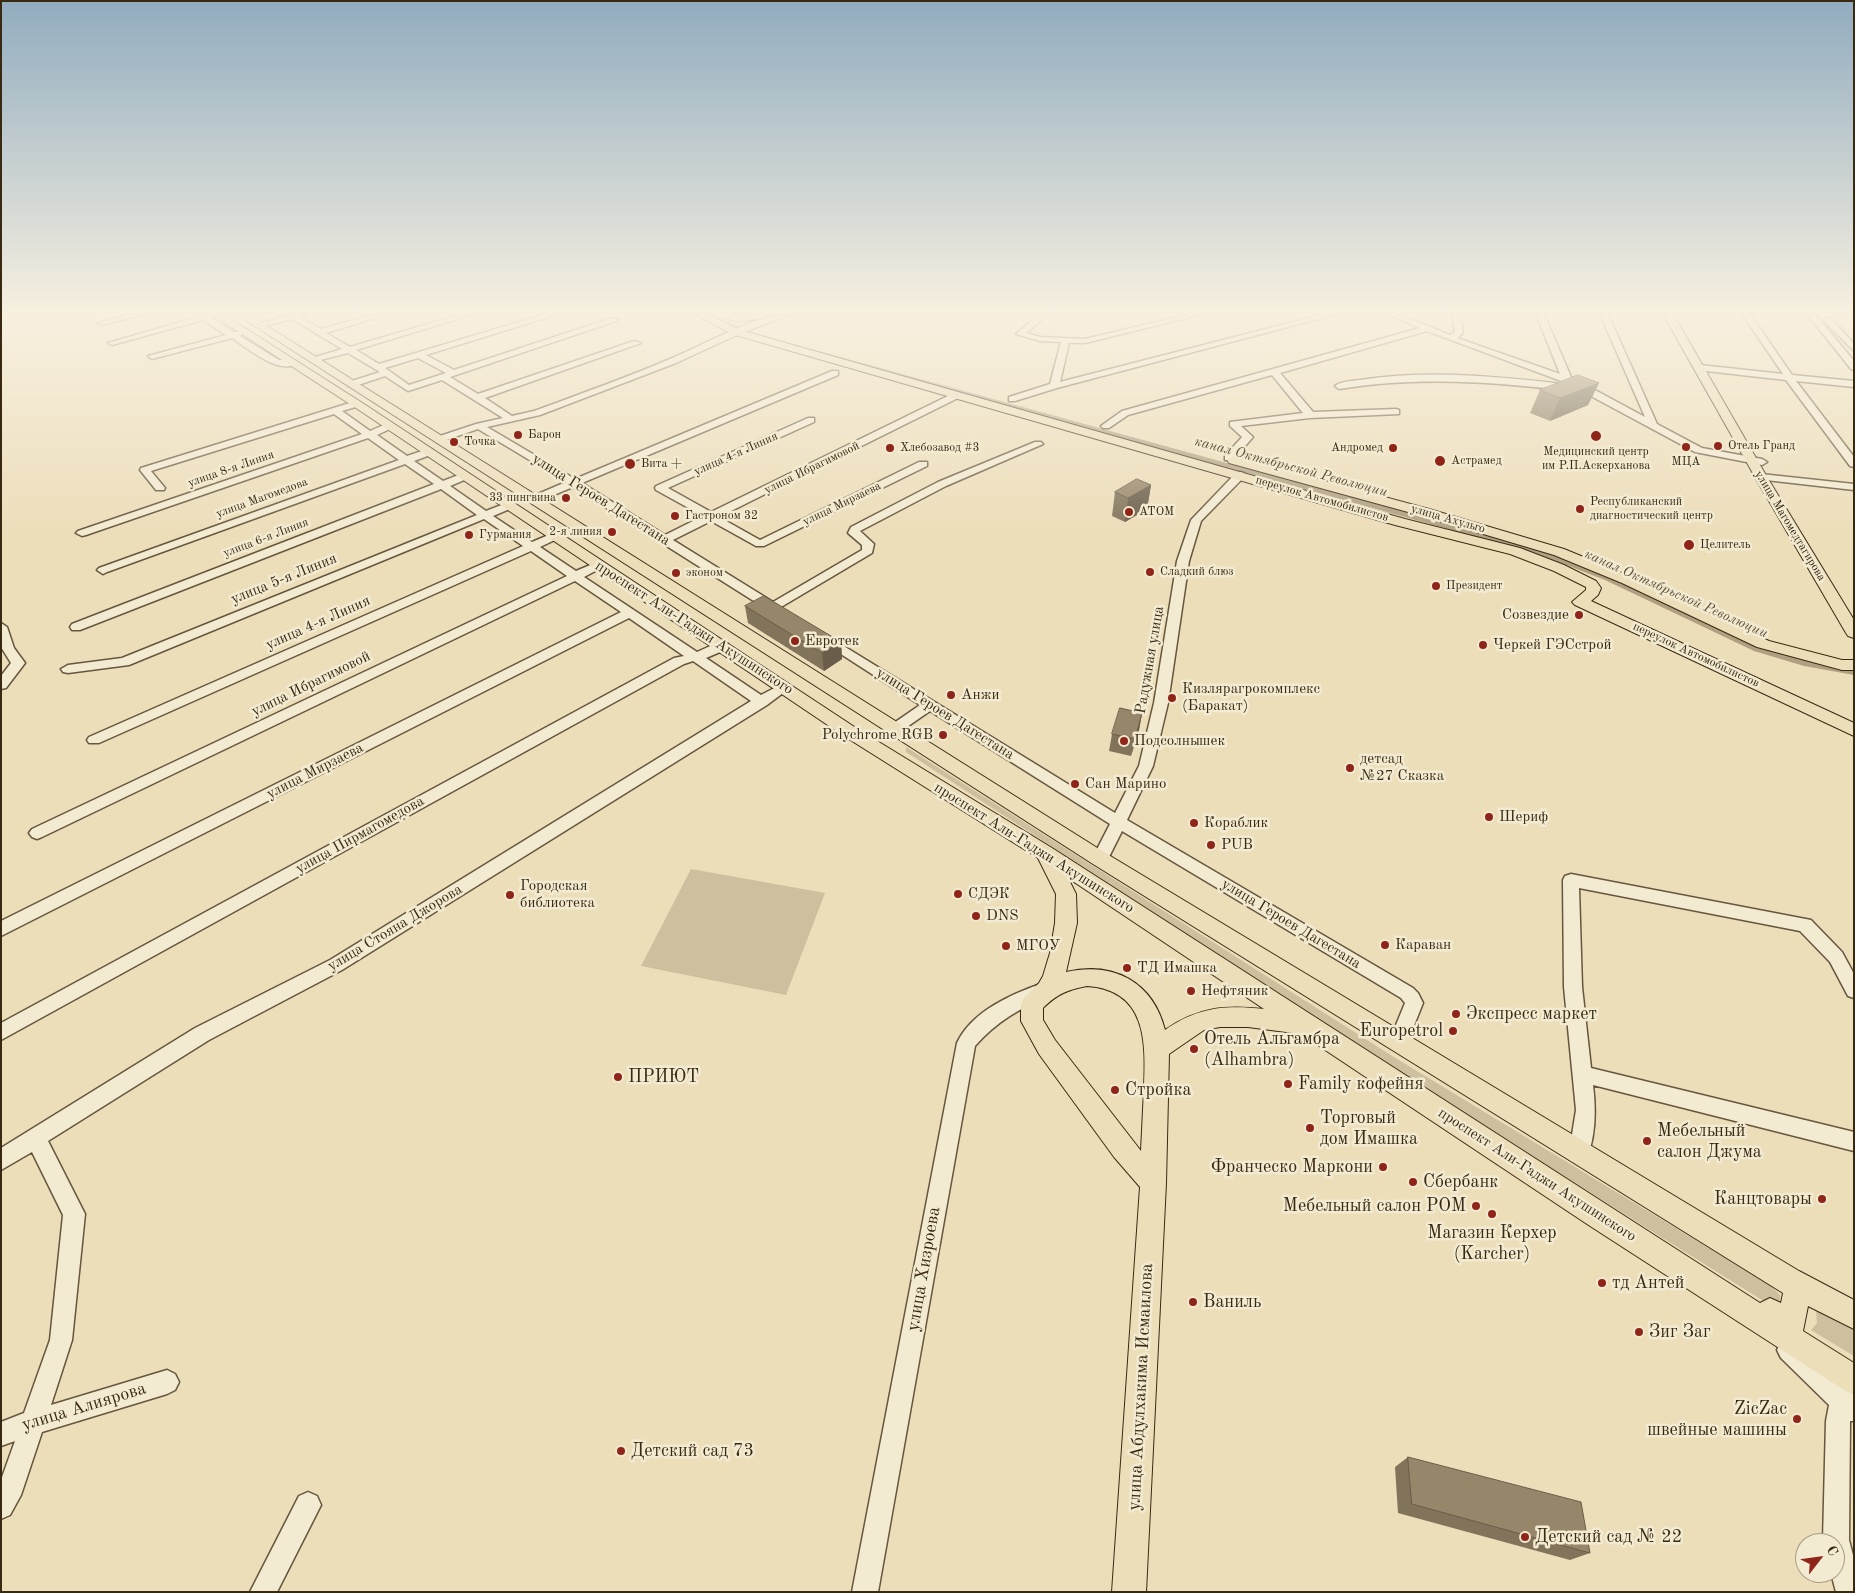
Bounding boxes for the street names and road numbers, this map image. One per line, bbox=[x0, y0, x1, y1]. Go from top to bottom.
street label: улица 4-я Линия bbox=[692, 429, 780, 479]
street label: улица Ибрагимовой bbox=[762, 439, 862, 497]
street label: улица 8-я Линия bbox=[186, 448, 276, 490]
street label: улица Героев Дагестана bbox=[529, 450, 673, 550]
street label: улица Магомедтагирова bbox=[1751, 468, 1829, 584]
street label: переулок Автомобилистов bbox=[1254, 473, 1390, 525]
street label: улица Магомедова bbox=[214, 475, 310, 521]
street label: улица Мирзаева bbox=[801, 479, 883, 529]
street label: улица Ахульго bbox=[1409, 502, 1487, 536]
street label: улица 6-я Линия bbox=[221, 515, 311, 561]
street label: улица 5-я Линия bbox=[228, 550, 340, 608]
street label: проспект Али-Гаджи Акушинского bbox=[592, 557, 796, 699]
street label: улица 4-я Линия bbox=[263, 592, 373, 654]
street label: Радужная улица bbox=[1132, 605, 1168, 715]
street label: переулок Автомобилистов bbox=[1630, 619, 1762, 691]
street label: улица Ибрагимовой bbox=[249, 647, 373, 721]
street label: улица Героев Дагестана bbox=[873, 664, 1017, 764]
street label: улица Мирзаева bbox=[264, 739, 366, 803]
street label: проспект Али-Гаджи Акушинского bbox=[931, 779, 1137, 917]
street label: улица Пирмагомедова bbox=[292, 792, 428, 878]
street label: улица Героев Дагестана bbox=[1218, 875, 1364, 973]
street label: улица Стояна Джорова bbox=[324, 881, 466, 975]
street label: проспект Али-Гаджи Акушинского bbox=[1435, 1104, 1639, 1246]
street label: улица Хизроева bbox=[902, 1205, 946, 1333]
street label: улица Абдулхакима Исмаилова bbox=[1124, 1263, 1158, 1511]
street label: улица Алиярова bbox=[19, 1378, 149, 1436]

